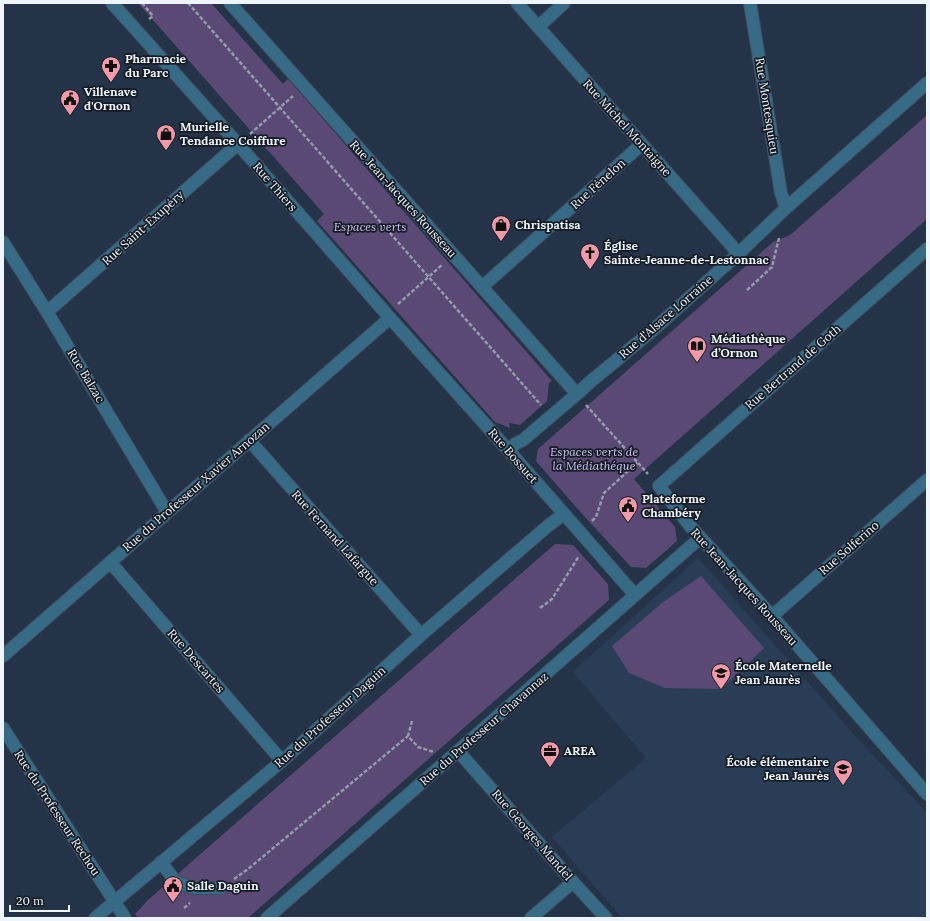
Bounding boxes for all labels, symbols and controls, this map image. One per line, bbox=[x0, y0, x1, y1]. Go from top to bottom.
place label: Pharmacie du Parc bbox=[125, 51, 187, 80]
pharmacy icon: Pharmacie du Parc bbox=[100, 55, 122, 83]
street label: Rue Montesquieu bbox=[752, 57, 783, 155]
street label: Rue Michel Montaigne bbox=[580, 76, 675, 179]
place label: Villenave d'Ornon bbox=[84, 84, 137, 113]
public building icon: Villenave d'Ornon bbox=[59, 88, 81, 116]
place label: Murielle Tendance Coiffure bbox=[180, 119, 286, 148]
shop icon: Murielle Tendance Coiffure bbox=[155, 123, 177, 151]
street label: Rue Jean-Jacques Rousseau bbox=[347, 137, 460, 260]
street label: Rue Fénelon bbox=[567, 155, 628, 212]
street label: Rue Thiers bbox=[250, 159, 301, 215]
street label: Rue Saint-Exupéry bbox=[99, 187, 187, 268]
shop icon: Chrispatisa bbox=[490, 214, 512, 242]
place label: Chrispatisa bbox=[515, 217, 581, 232]
park label: Espaces verts bbox=[334, 219, 406, 234]
place label: Église Sainte-Jeanne-de-Lestonnac bbox=[604, 238, 769, 267]
church icon: Église Sainte-Jeanne-de-Lestonnac bbox=[579, 242, 601, 270]
street label: Rue d'Alsace Lorraine bbox=[616, 271, 716, 362]
street label: Rue Bertrand de Goth bbox=[742, 321, 844, 412]
place label: Médiathèque d’Ornon bbox=[711, 331, 786, 360]
library icon: Médiathèque d’Ornon bbox=[686, 335, 708, 363]
street label: Rue Balzac bbox=[65, 346, 108, 405]
street label: Rue du Professeur Xavier Arnozan bbox=[119, 419, 272, 555]
street label: Rue Bossuet bbox=[485, 425, 542, 487]
park label: Espaces verts de la Médiathéque bbox=[550, 444, 638, 473]
street label: Rue Fernand Lafargue bbox=[289, 487, 382, 589]
place label: Plateforme Chambéry bbox=[642, 491, 706, 520]
public building icon: Plateforme Chambéry bbox=[617, 495, 639, 523]
street label: Rue Solferino bbox=[816, 517, 882, 578]
street label: Rue Jean-Jacques Rousseau bbox=[688, 525, 801, 648]
street label: Rue Descartes bbox=[165, 626, 229, 696]
place label: École Maternelle Jean Jaurès bbox=[735, 658, 832, 687]
school or university icon: École Maternelle Jean Jaurès bbox=[710, 662, 732, 690]
street label: Rue du Professeur Daguin bbox=[271, 663, 388, 771]
street label: Rue du Professeur Chavannaz bbox=[416, 669, 551, 789]
office icon: AREA bbox=[539, 740, 561, 768]
place label: AREA bbox=[564, 743, 596, 758]
street label: Rue du Professeur Rechou bbox=[11, 747, 104, 878]
place label: École élémentaire Jean Jaurès bbox=[726, 754, 830, 783]
school or university icon: École élémentaire Jean Jaurès bbox=[832, 758, 854, 786]
street label: Rue Georges Mandel bbox=[489, 786, 576, 883]
public building icon: Salle Daguin bbox=[162, 875, 184, 903]
place label: Salle Daguin bbox=[187, 878, 259, 893]
scale bar bbox=[10, 887, 69, 913]
text: 20 m bbox=[16, 893, 44, 908]

